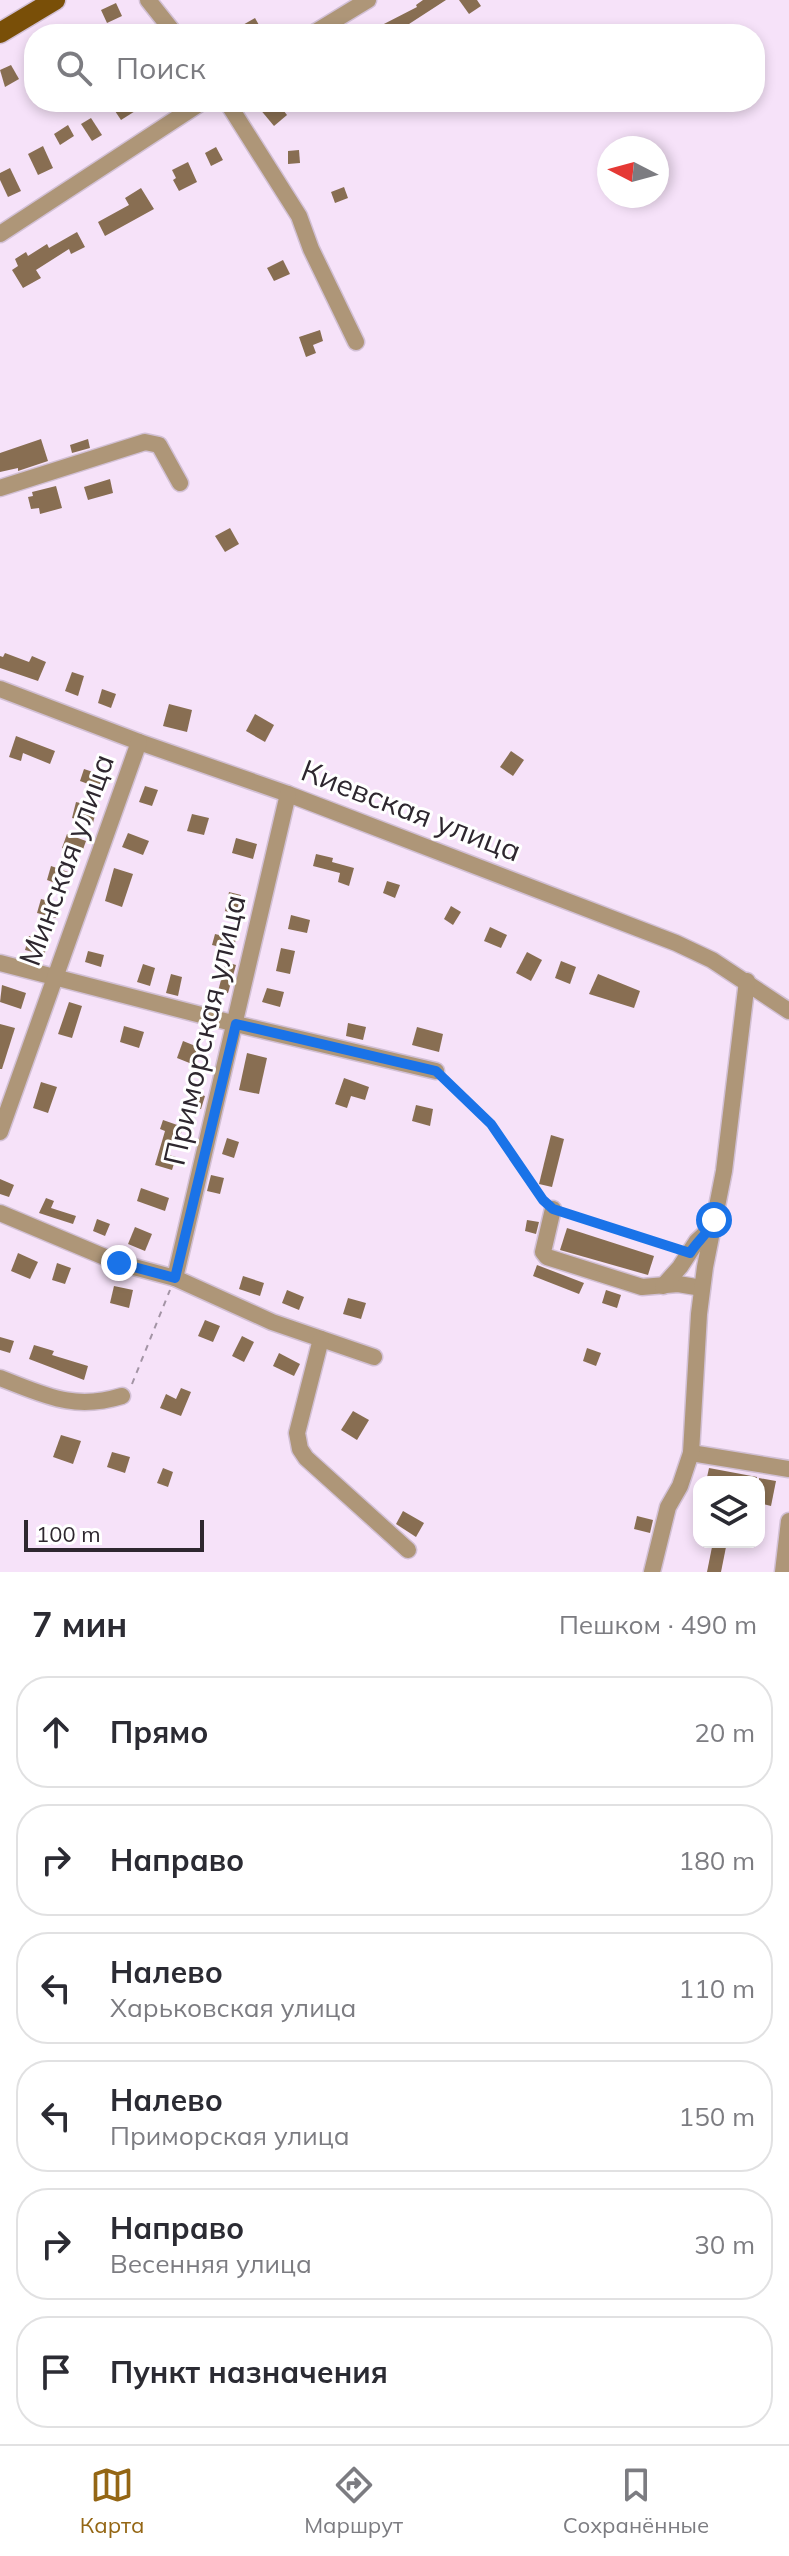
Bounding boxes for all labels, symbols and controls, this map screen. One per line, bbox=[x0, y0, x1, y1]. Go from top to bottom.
search box bbox=[24, 24, 765, 112]
icon: search bbox=[52, 46, 96, 90]
text: Поиск bbox=[116, 49, 206, 87]
north arrow bbox=[597, 136, 669, 208]
street label: Минская улица bbox=[10, 748, 122, 971]
street label: Киевская улица bbox=[296, 751, 527, 869]
street label: Приморская улица bbox=[154, 891, 254, 1169]
route start bbox=[696, 1202, 732, 1238]
route end bbox=[101, 1245, 137, 1281]
map controls bbox=[693, 1476, 765, 1548]
button: layers bbox=[693, 1476, 765, 1548]
scale bar bbox=[24, 1516, 204, 1552]
text: 100 m bbox=[36, 1520, 101, 1548]
text: 7 мин bbox=[32, 1603, 127, 1646]
text: Пешком · 490 m bbox=[559, 1608, 757, 1641]
icon: ahead bbox=[34, 1710, 78, 1754]
text: Прямо bbox=[110, 1713, 208, 1751]
text: 20 m bbox=[694, 1716, 755, 1749]
icon: right bbox=[34, 1838, 78, 1882]
text: Направо bbox=[110, 1841, 244, 1879]
text: 180 m bbox=[679, 1844, 755, 1877]
text: Налево bbox=[110, 1953, 223, 1991]
icon: left bbox=[34, 1966, 78, 2010]
text: 110 m bbox=[679, 1972, 755, 2005]
text: Харьковская улица bbox=[110, 1991, 356, 2024]
text: Налево bbox=[110, 2081, 223, 2119]
icon: left bbox=[34, 2094, 78, 2138]
text: 150 m bbox=[679, 2100, 755, 2133]
text: Приморская улица bbox=[110, 2119, 350, 2152]
text: Направо bbox=[110, 2209, 244, 2247]
icon: right bbox=[34, 2222, 78, 2266]
text: 30 m bbox=[694, 2228, 755, 2261]
text: Весенняя улица bbox=[110, 2247, 312, 2280]
icon: arrive bbox=[34, 2350, 78, 2394]
text: Пункт назначения bbox=[110, 2353, 388, 2391]
tab: Карта bbox=[80, 2463, 145, 2539]
tab: Маршрут bbox=[304, 2463, 403, 2539]
tab: Сохранённые bbox=[563, 2463, 709, 2539]

